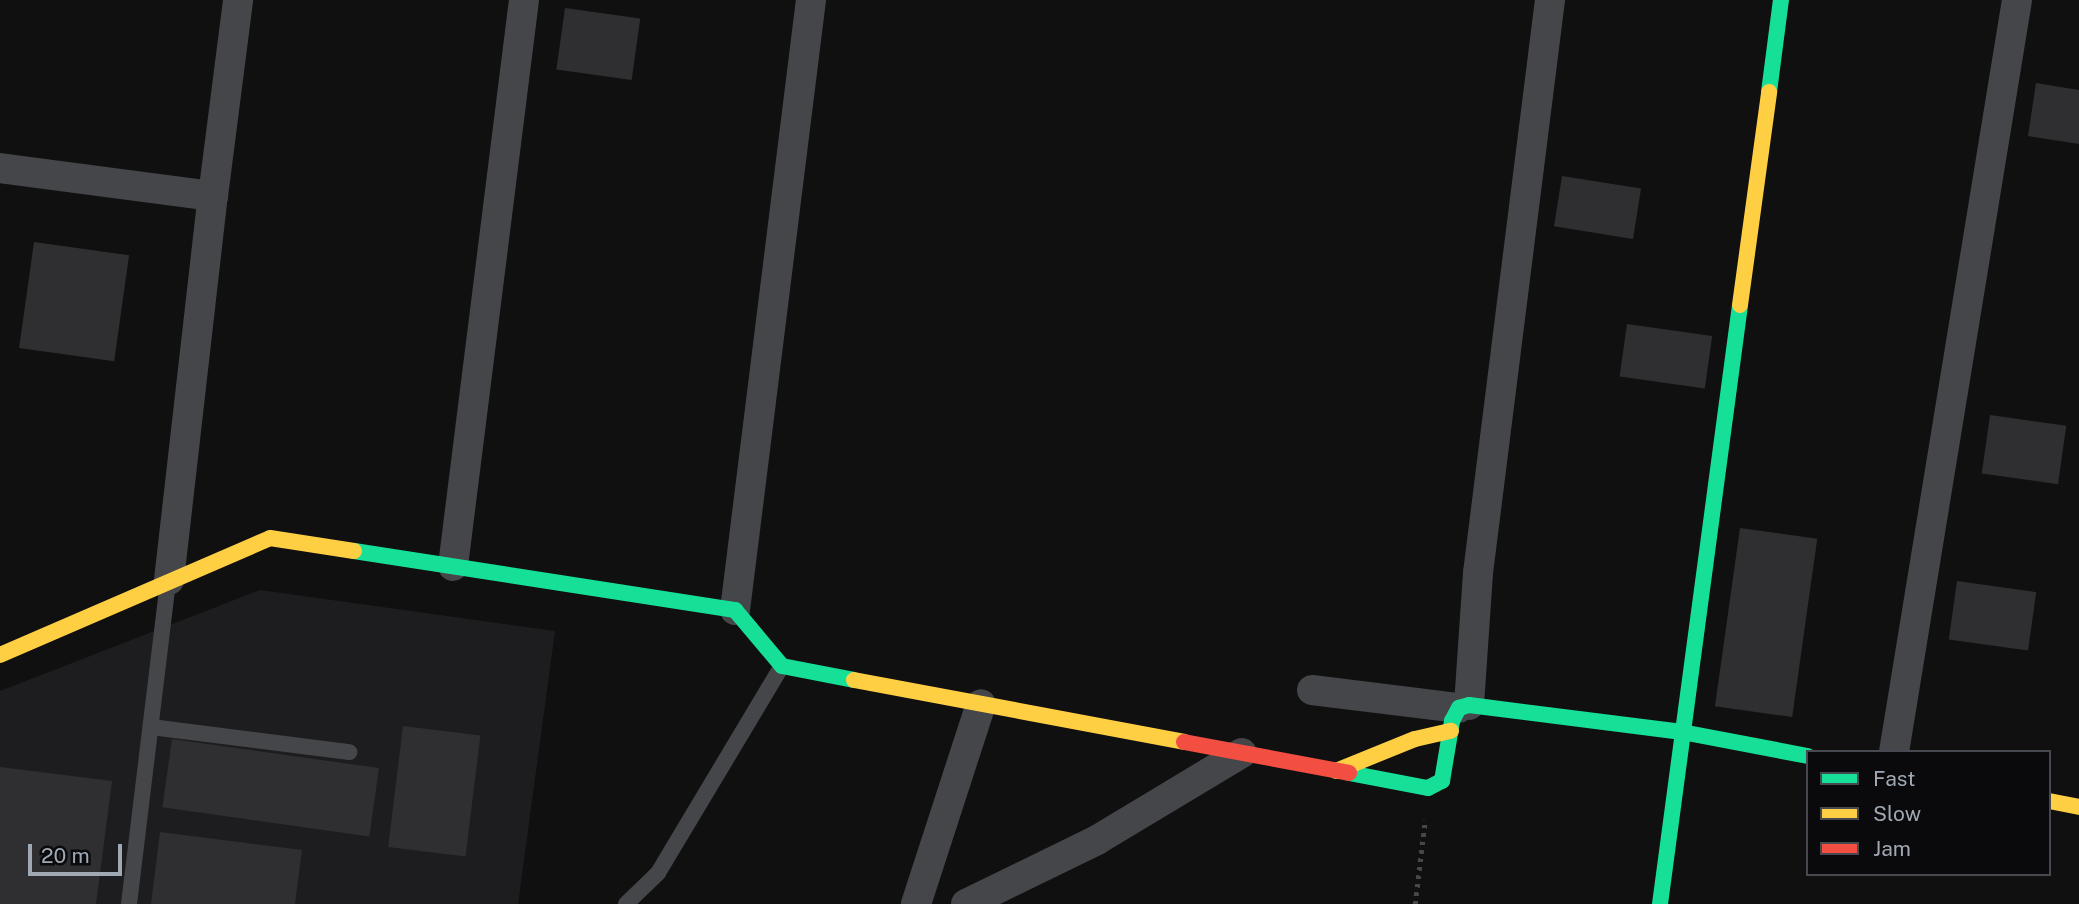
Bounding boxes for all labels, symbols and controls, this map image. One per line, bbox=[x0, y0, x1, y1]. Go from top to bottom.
legend bbox=[1806, 750, 2051, 876]
text: Fast bbox=[1873, 766, 1915, 791]
text: Slow bbox=[1873, 801, 1921, 826]
scale bar bbox=[32, 830, 126, 874]
text: Jam bbox=[1873, 836, 1911, 861]
text: 20 m bbox=[41, 843, 90, 868]

